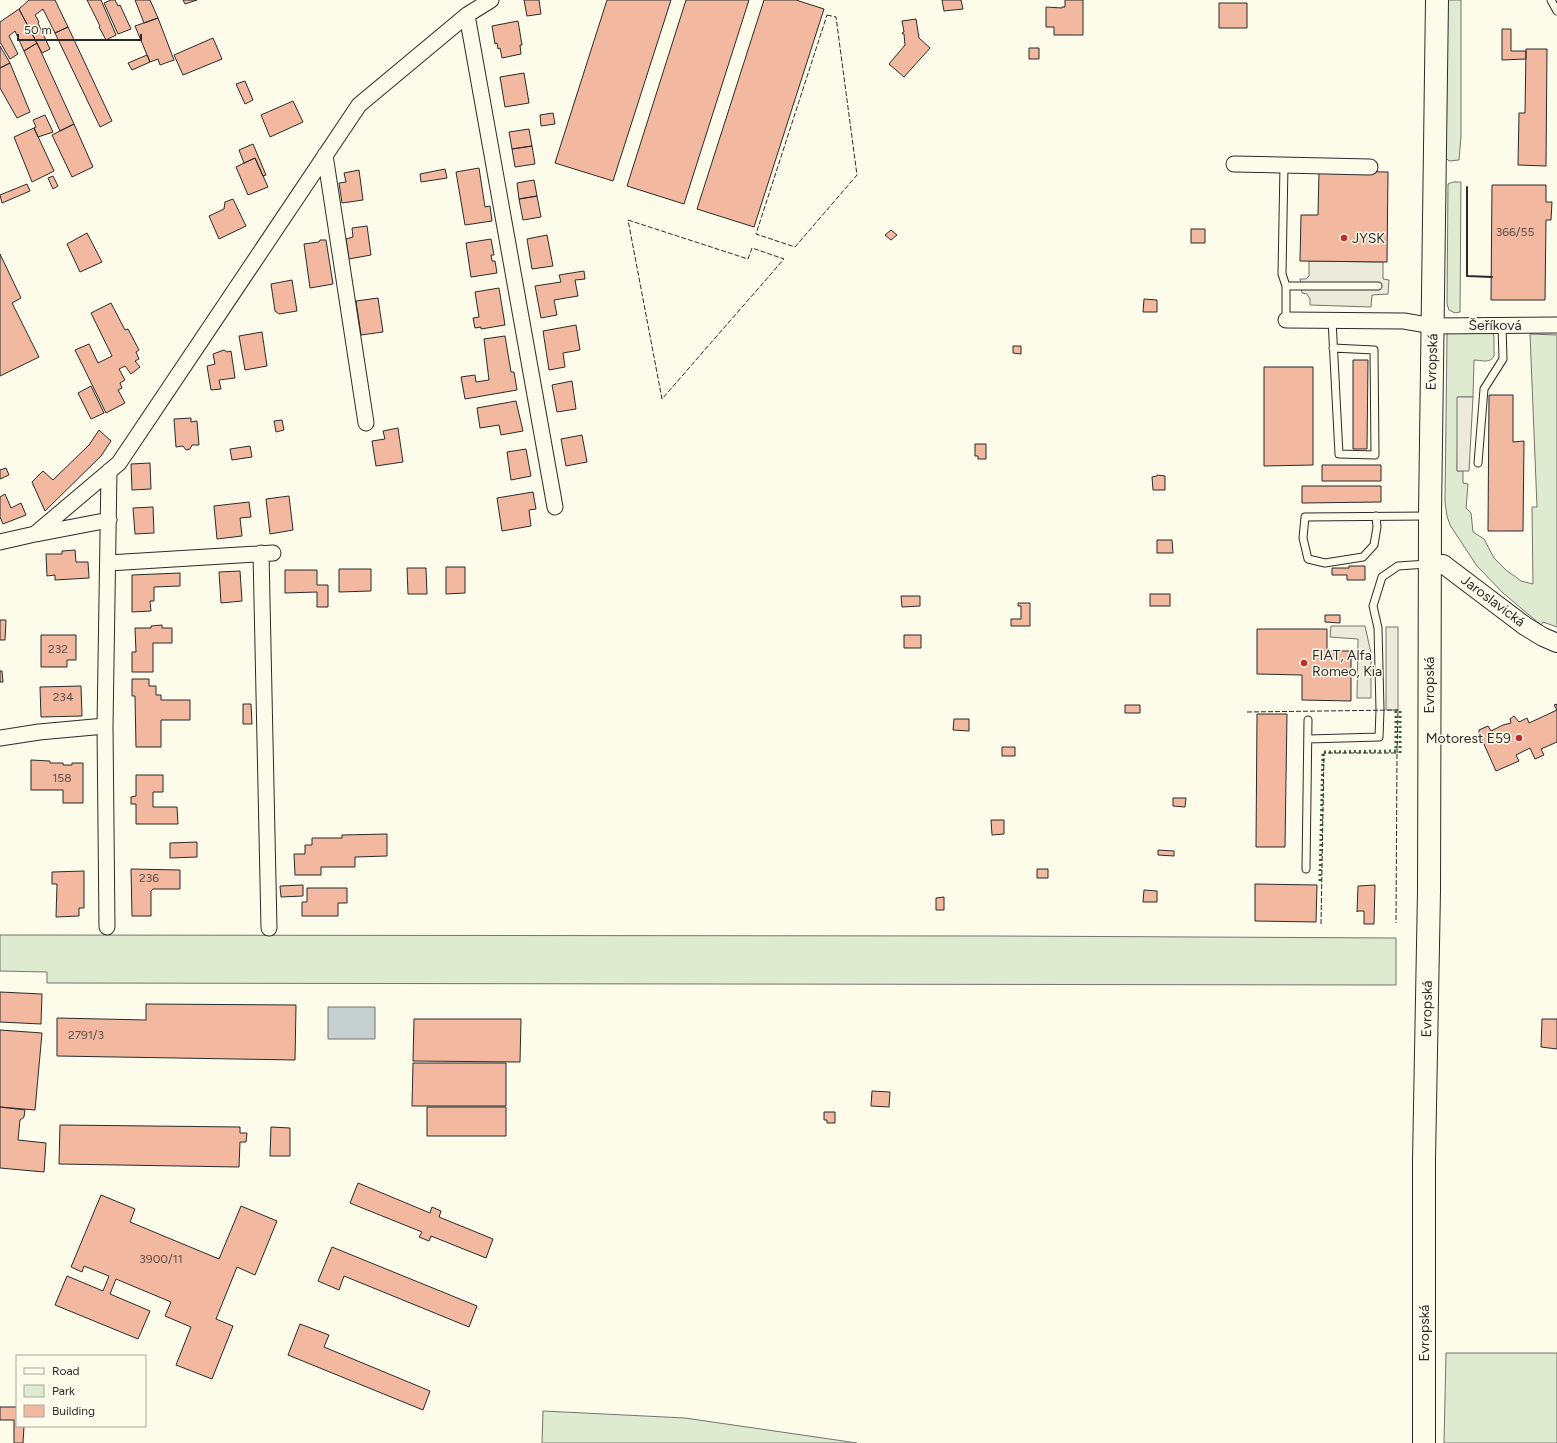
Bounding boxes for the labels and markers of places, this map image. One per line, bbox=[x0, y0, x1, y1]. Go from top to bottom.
place label: JYSK bbox=[1352, 230, 1385, 247]
marker: JYSK bbox=[1339, 233, 1349, 243]
place label: FIAT, Alfa Romeo, Kia bbox=[1312, 647, 1382, 680]
marker: FIAT, Alfa Romeo, Kia bbox=[1299, 658, 1309, 668]
place label: Motorest E59 bbox=[1426, 730, 1511, 747]
marker: Motorest E59 bbox=[1514, 733, 1524, 743]

